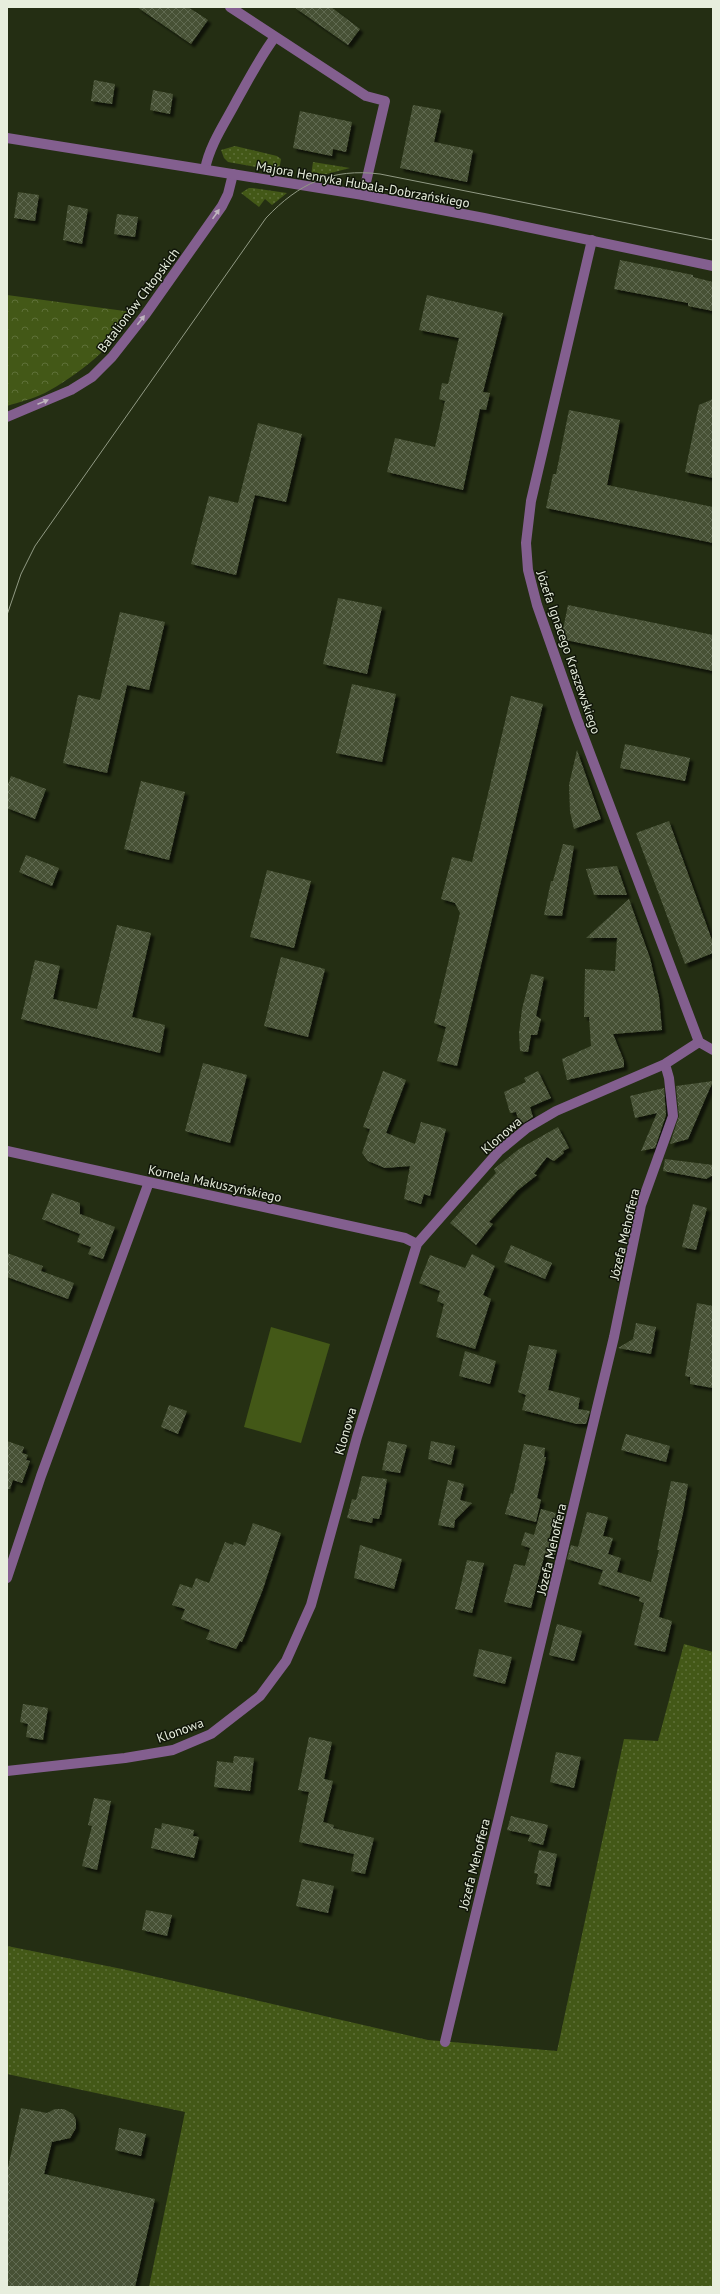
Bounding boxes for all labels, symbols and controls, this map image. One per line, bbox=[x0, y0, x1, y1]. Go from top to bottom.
street label: Majora Henryka Hubala-Dobrzańskiego bbox=[255, 157, 471, 212]
one-way arrow bbox=[212, 209, 220, 220]
street label: Batalionów Chłopskich bbox=[94, 245, 183, 356]
one-way arrow bbox=[137, 315, 145, 326]
one-way arrow bbox=[38, 399, 50, 405]
street label: Józefa Ignacego Kraszewskiego bbox=[532, 567, 605, 736]
street label: Klonowa bbox=[477, 1113, 525, 1158]
street label: Kornela Makuszyńskiego bbox=[147, 1161, 283, 1206]
street label: Józefa Mehoffera bbox=[605, 1187, 643, 1282]
street label: Klonowa bbox=[331, 1405, 360, 1457]
street label: Józefa Mehoffera bbox=[532, 1502, 570, 1597]
street label: Klonowa bbox=[154, 1714, 206, 1747]
street label: Józefa Mehoffera bbox=[455, 1817, 494, 1912]

